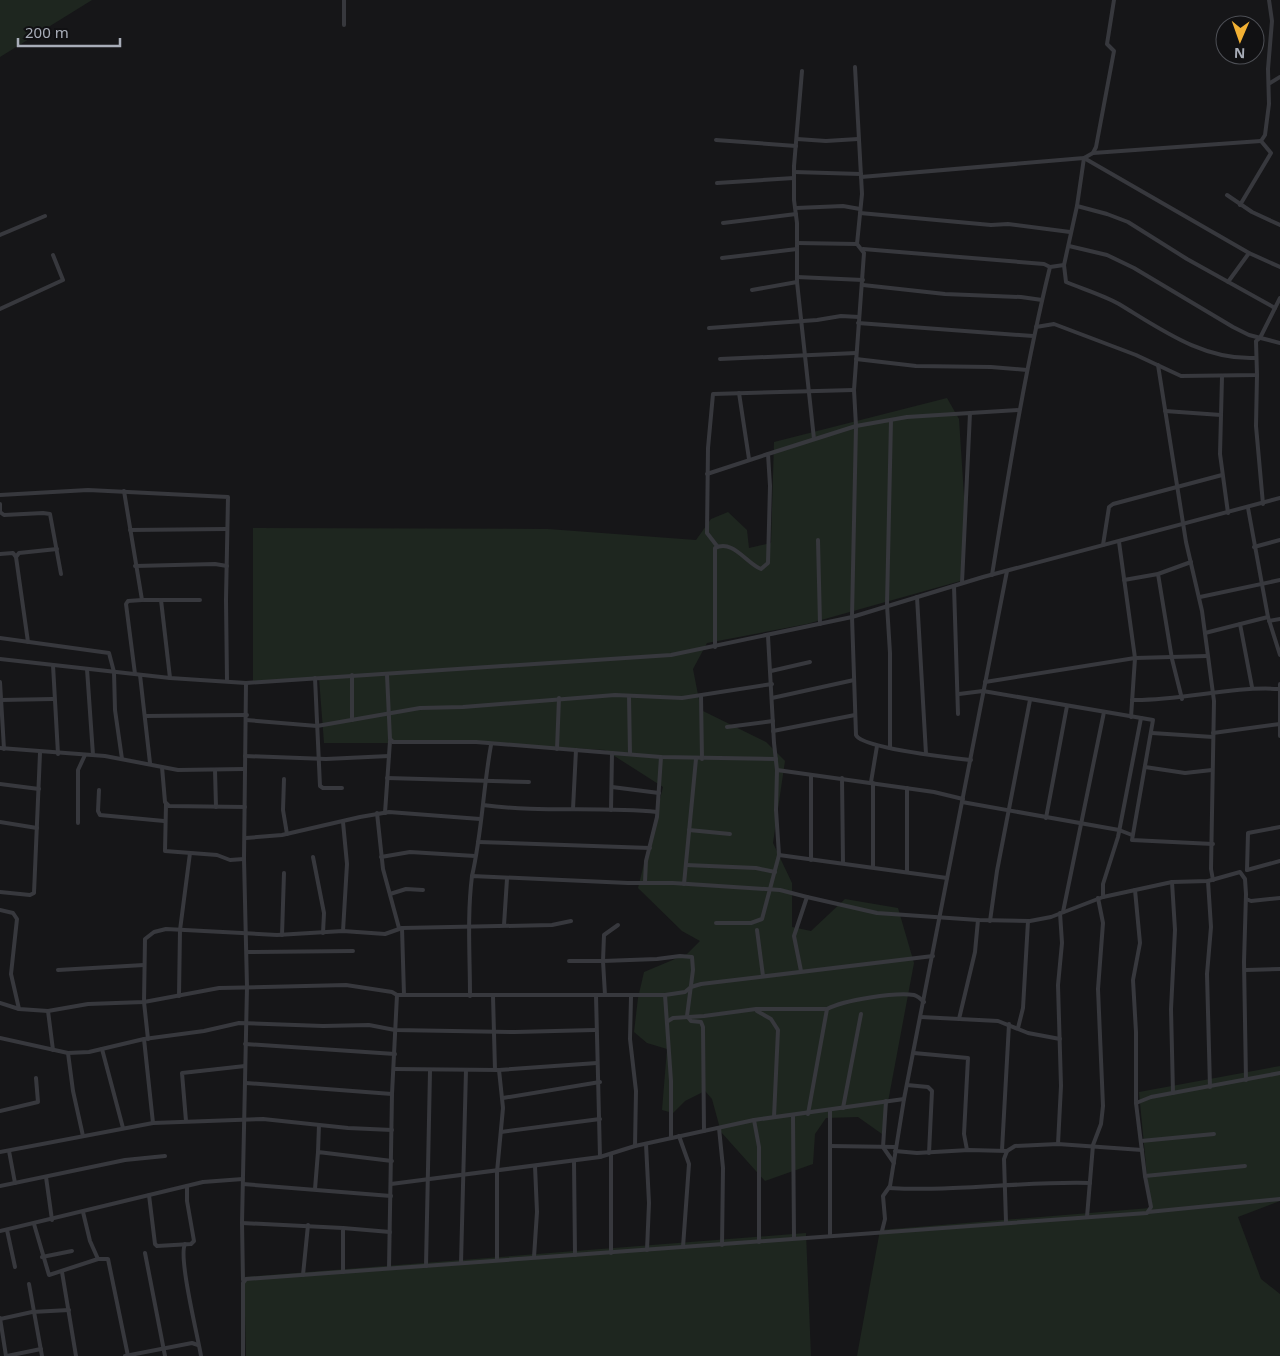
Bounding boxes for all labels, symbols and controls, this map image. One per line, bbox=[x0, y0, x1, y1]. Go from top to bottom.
scale bar bbox=[18, 15, 120, 47]
north arrow bbox=[1215, 15, 1265, 65]
text: 200 m bbox=[25, 22, 69, 42]
text: N bbox=[1234, 44, 1246, 63]

